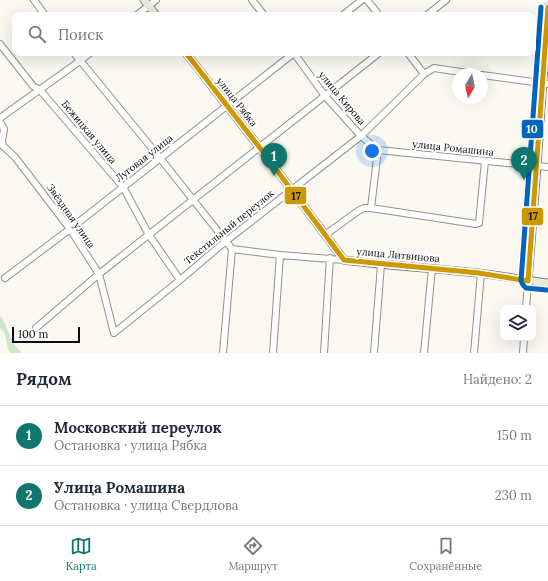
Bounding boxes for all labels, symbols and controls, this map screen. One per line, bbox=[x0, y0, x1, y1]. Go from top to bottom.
search box bbox=[12, 12, 536, 56]
icon: search bbox=[26, 23, 48, 45]
text: Поиск bbox=[58, 25, 103, 44]
street label: улица Кирова bbox=[316, 68, 368, 128]
north arrow bbox=[452, 68, 488, 104]
street label: улица Рябка bbox=[214, 75, 260, 129]
street label: Бежицкая улица bbox=[59, 98, 119, 166]
line badge: 10 bbox=[521, 119, 544, 139]
text: 10 bbox=[526, 122, 538, 136]
street label: Луговая улица bbox=[113, 131, 175, 185]
street label: улица Ромашина bbox=[412, 137, 494, 159]
your location bbox=[362, 141, 382, 161]
pin: 1 bbox=[261, 143, 287, 176]
pin: 2 bbox=[511, 147, 537, 180]
street label: Звёздная улица bbox=[44, 181, 98, 251]
street label: Текстильный переулок bbox=[181, 186, 277, 267]
line badge: 17 bbox=[284, 186, 307, 205]
text: 17 bbox=[291, 189, 301, 203]
line badge: 17 bbox=[521, 207, 544, 226]
text: 17 bbox=[528, 209, 538, 223]
street label: улица Литвинова bbox=[356, 245, 440, 265]
map controls bbox=[500, 305, 536, 341]
button: layers bbox=[500, 305, 536, 341]
scale bar bbox=[12, 325, 80, 344]
text: 100 m bbox=[18, 327, 48, 341]
text: Рядом bbox=[16, 368, 72, 390]
text: Найдено: 2 bbox=[463, 371, 532, 388]
text: Московский переулок bbox=[54, 418, 222, 437]
text: 1 bbox=[26, 427, 32, 444]
text: 150 m bbox=[497, 427, 532, 444]
text: Остановка · улица Рябка bbox=[54, 437, 207, 454]
text: Улица Ромашина bbox=[54, 478, 185, 497]
text: 2 bbox=[26, 487, 32, 504]
text: 230 m bbox=[495, 487, 532, 504]
text: Остановка · улица Свердлова bbox=[54, 497, 239, 514]
tab: Карта bbox=[66, 535, 97, 573]
tab: Маршрут bbox=[228, 535, 278, 573]
tab: Сохранённые bbox=[409, 535, 482, 573]

